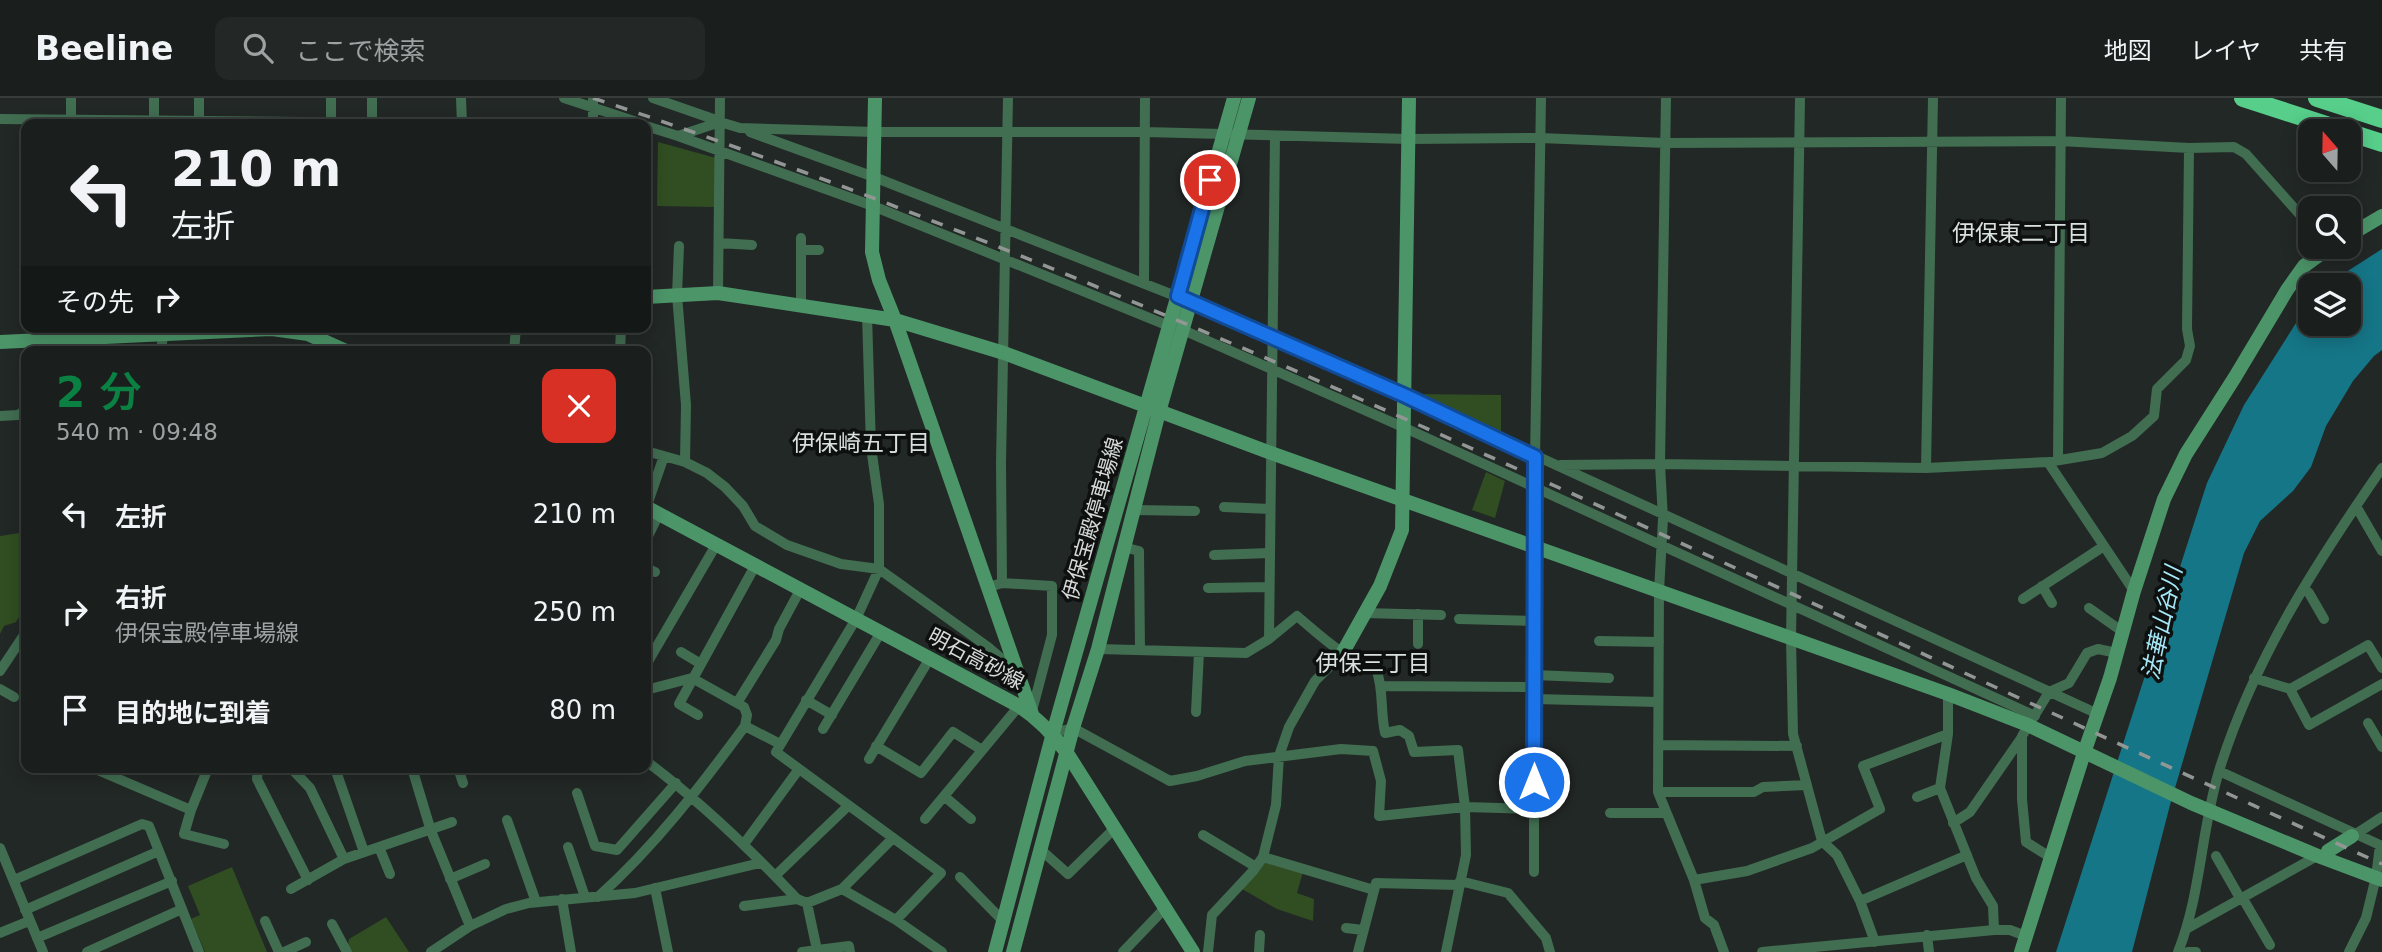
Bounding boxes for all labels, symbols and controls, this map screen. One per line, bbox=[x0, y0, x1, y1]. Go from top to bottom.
search box bbox=[215, 17, 705, 80]
text: Beeline bbox=[35, 29, 173, 68]
icon: search bbox=[239, 29, 277, 67]
text: ここで検索 bbox=[295, 36, 425, 66]
text: 地図 bbox=[2104, 37, 2152, 65]
text: レイヤ bbox=[2190, 37, 2261, 65]
text: 共有 bbox=[2299, 37, 2347, 65]
north arrow bbox=[2298, 119, 2361, 182]
map controls bbox=[2298, 119, 2361, 336]
text: 210 m bbox=[171, 141, 341, 198]
icon: left bbox=[56, 147, 147, 238]
pin bbox=[1180, 150, 1240, 210]
icon: arrive bbox=[1191, 161, 1229, 199]
button: search bbox=[2298, 196, 2361, 259]
text: 左折 bbox=[171, 207, 235, 245]
district label: 伊保東二丁目 bbox=[1952, 220, 2090, 246]
button: layers bbox=[2298, 273, 2361, 336]
icon: right bbox=[148, 280, 186, 318]
text: その先 bbox=[56, 287, 134, 317]
text: 2 分 bbox=[56, 368, 142, 417]
button: close bbox=[542, 369, 616, 443]
text: 540 m · 09:48 bbox=[56, 419, 218, 445]
district label: 伊保崎五丁目 bbox=[792, 430, 930, 456]
street label: 伊保宝殿停車場線 bbox=[1058, 435, 1128, 603]
icon: left bbox=[56, 495, 94, 533]
text: 210 m bbox=[533, 499, 616, 529]
text: 左折 bbox=[115, 502, 167, 532]
water label: 法華山谷川 bbox=[2137, 561, 2187, 682]
text: 右折 bbox=[115, 583, 167, 613]
icon: right bbox=[56, 593, 94, 631]
text: 250 m bbox=[533, 597, 616, 627]
text: 伊保宝殿停車場線 bbox=[115, 620, 299, 646]
street label: 明石高砂線 bbox=[924, 624, 1028, 694]
district label: 伊保三丁目 bbox=[1316, 650, 1431, 676]
icon: arrive bbox=[56, 691, 94, 729]
text: 80 m bbox=[549, 695, 616, 725]
text: 目的地に到着 bbox=[115, 698, 271, 728]
position arrow bbox=[1497, 745, 1571, 819]

